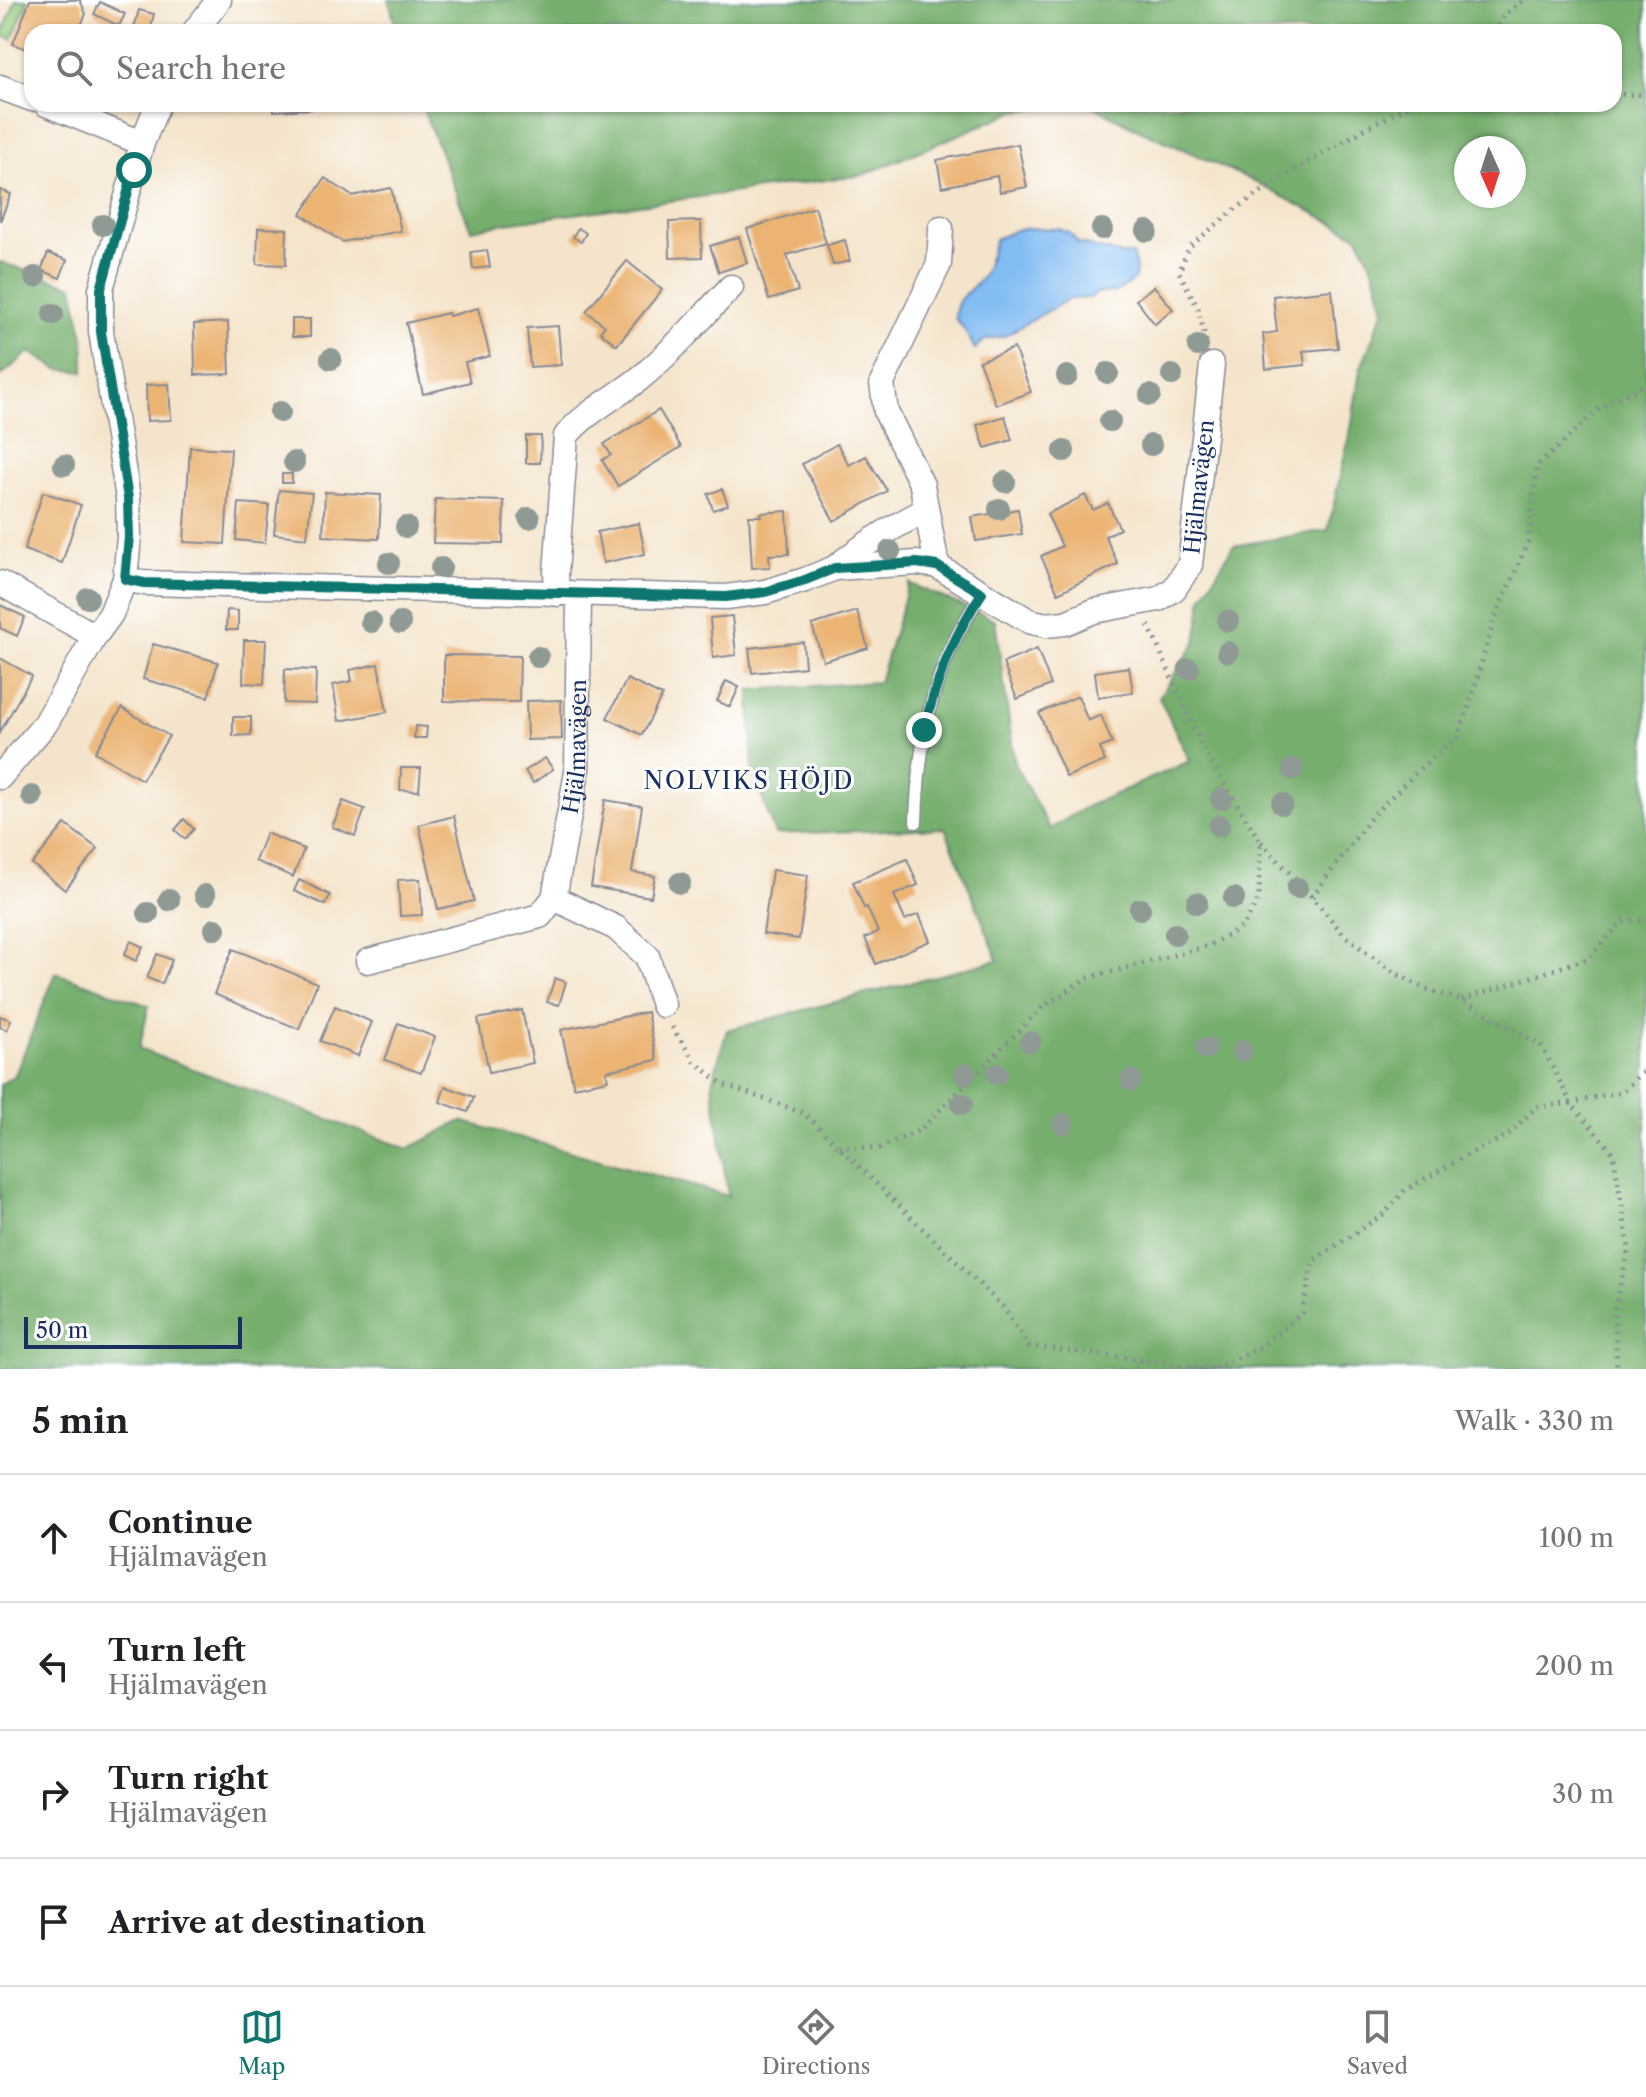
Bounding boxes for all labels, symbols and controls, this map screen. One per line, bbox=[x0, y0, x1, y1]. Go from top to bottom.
search box bbox=[24, 24, 1622, 112]
icon: search bbox=[52, 46, 96, 90]
text: Search here bbox=[116, 50, 286, 87]
north arrow bbox=[1454, 136, 1526, 208]
route start bbox=[116, 152, 152, 188]
street label: Hjälmavägen bbox=[1178, 418, 1220, 556]
street label: Hjälmavägen bbox=[557, 679, 592, 816]
route end bbox=[906, 712, 942, 748]
district label: NOLVIKS HÖJD bbox=[643, 766, 855, 795]
scale bar bbox=[24, 1313, 242, 1349]
text: 50 m bbox=[36, 1317, 88, 1344]
text: 5 min bbox=[32, 1400, 129, 1442]
text: Walk · 330 m bbox=[1455, 1405, 1614, 1437]
text: Continue bbox=[108, 1504, 253, 1541]
icon: ahead bbox=[32, 1516, 76, 1560]
text: 100 m bbox=[1539, 1522, 1614, 1554]
text: Hjälmavägen bbox=[108, 1541, 268, 1573]
text: Turn left bbox=[108, 1632, 245, 1669]
icon: left bbox=[32, 1644, 76, 1688]
text: 200 m bbox=[1535, 1650, 1614, 1682]
text: Hjälmavägen bbox=[108, 1669, 268, 1701]
text: Turn right bbox=[108, 1760, 268, 1797]
icon: right bbox=[32, 1772, 76, 1816]
text: 30 m bbox=[1552, 1778, 1614, 1810]
text: Hjälmavägen bbox=[108, 1797, 268, 1829]
icon: arrive bbox=[32, 1900, 76, 1944]
text: Arrive at destination bbox=[108, 1904, 426, 1941]
tab: Map bbox=[238, 2005, 285, 2080]
tab: Directions bbox=[762, 2005, 870, 2080]
tab: Saved bbox=[1347, 2005, 1408, 2080]

